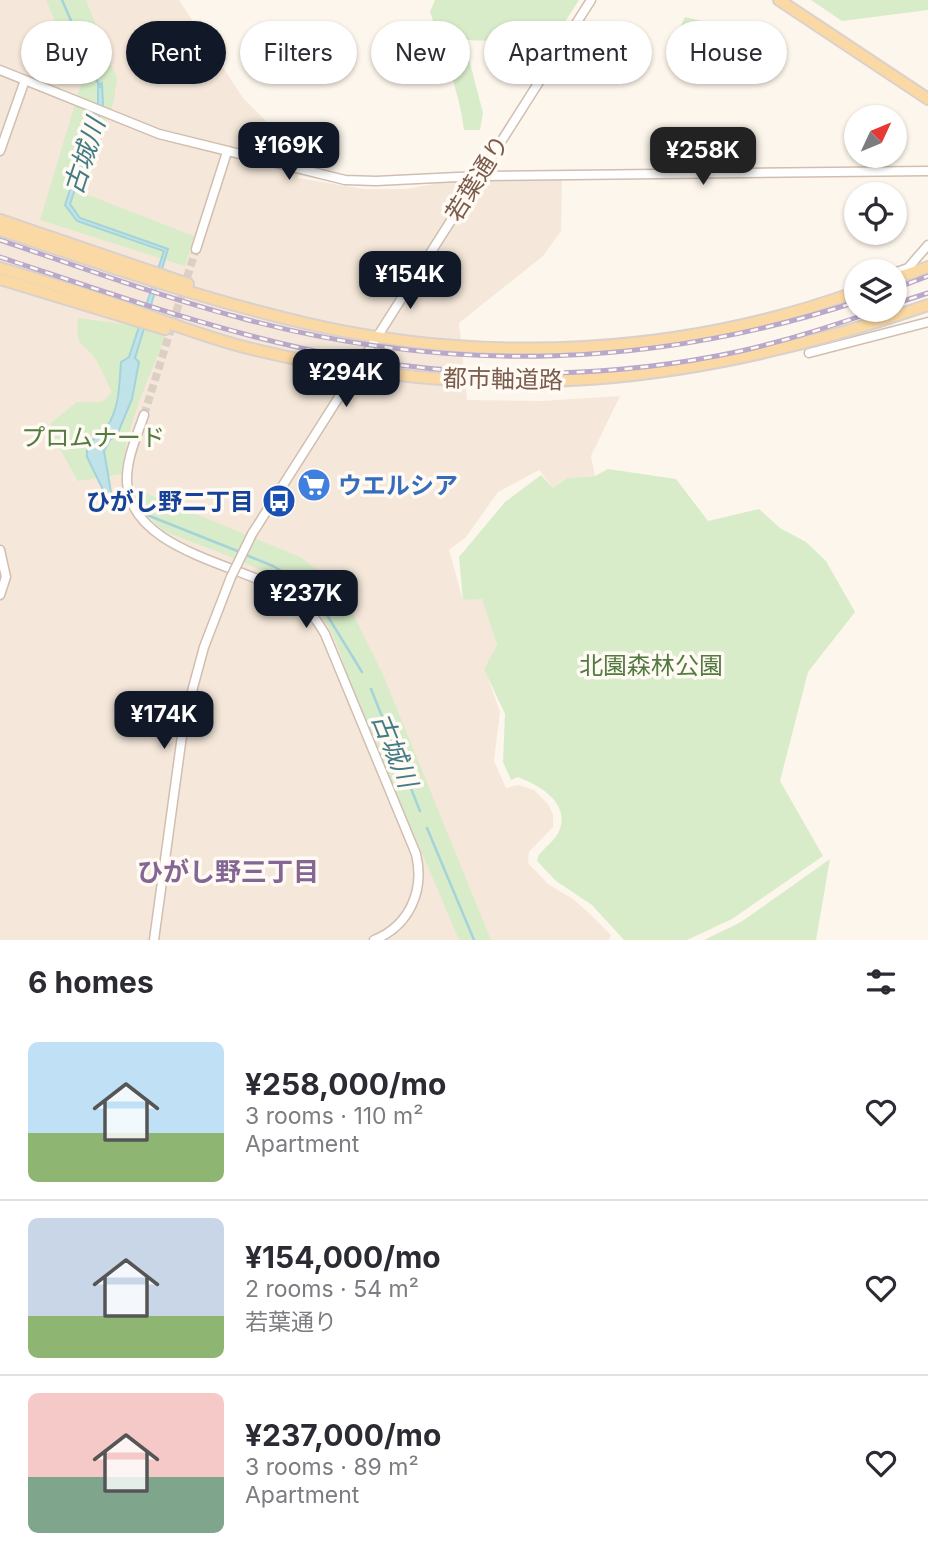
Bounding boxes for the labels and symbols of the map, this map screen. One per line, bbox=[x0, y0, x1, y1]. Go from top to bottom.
north arrow bbox=[844, 105, 906, 168]
water label: 古城川 bbox=[57, 111, 112, 198]
pin: ¥169K bbox=[240, 122, 338, 182]
pin: ¥258K bbox=[654, 128, 752, 187]
street label: 若葉通り bbox=[439, 130, 515, 226]
pin: ¥154K bbox=[361, 252, 459, 311]
pin: ¥294K bbox=[297, 350, 395, 409]
street label: 都市軸道路 bbox=[443, 363, 563, 395]
park label: プロムナード bbox=[21, 423, 165, 452]
supermarket icon: ウエルシア bbox=[295, 466, 333, 504]
place label: ウエルシア bbox=[338, 471, 458, 500]
bus stop icon: ひがし野二丁目 bbox=[260, 482, 298, 520]
place label: ひがし野二丁目 bbox=[86, 487, 254, 516]
pin: ¥237K bbox=[257, 570, 355, 630]
park label: 北園森林公園 bbox=[579, 651, 723, 680]
pin: ¥174K bbox=[115, 692, 213, 751]
water label: 古城川 bbox=[366, 708, 425, 795]
district label: ひがし野三丁目 bbox=[137, 856, 319, 887]

